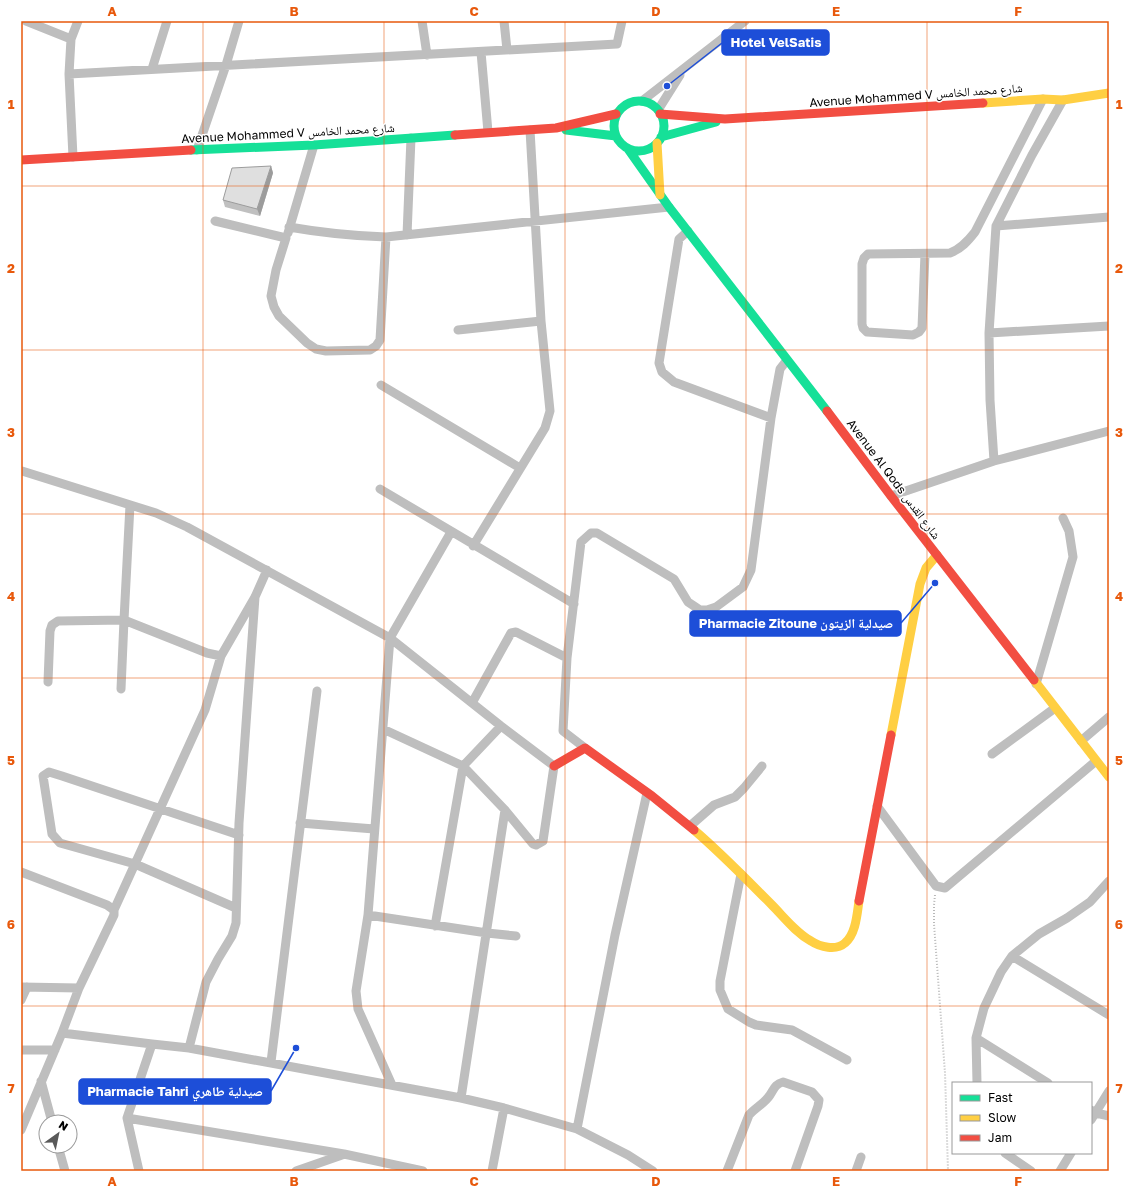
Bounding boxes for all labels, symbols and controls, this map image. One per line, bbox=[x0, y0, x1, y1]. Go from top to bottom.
text: A bbox=[107, 3, 117, 19]
text: B bbox=[289, 3, 299, 19]
text: C bbox=[469, 3, 479, 19]
text: D bbox=[651, 3, 661, 19]
text: E bbox=[832, 3, 840, 19]
text: F bbox=[1014, 3, 1022, 19]
callout: Hotel VelSatis bbox=[722, 30, 829, 55]
text: Hotel VelSatis bbox=[731, 34, 821, 50]
street label: Avenue Mohammed V شارع محمد الخامس bbox=[809, 80, 1023, 111]
text: 1 bbox=[8, 96, 15, 112]
text: 1 bbox=[1116, 96, 1123, 112]
street label: Avenue Mohammed V شارع محمد الخامس bbox=[181, 120, 395, 147]
text: 2 bbox=[7, 260, 15, 276]
text: 2 bbox=[1115, 260, 1123, 276]
street label: Avenue Al Qods شارع القدس bbox=[843, 416, 944, 543]
text: 3 bbox=[7, 424, 15, 440]
text: 3 bbox=[1115, 424, 1123, 440]
text: 4 bbox=[7, 588, 15, 604]
text: 4 bbox=[1115, 588, 1123, 604]
callout: Pharmacie Zitoune صيدلية الزيتون bbox=[690, 611, 901, 636]
text: Pharmacie Zitoune صيدلية الزيتون bbox=[699, 615, 893, 631]
text: 5 bbox=[7, 752, 15, 768]
text: 5 bbox=[1115, 752, 1123, 768]
text: 6 bbox=[7, 916, 15, 932]
text: 6 bbox=[1115, 916, 1123, 932]
callout: Pharmacie Tahri صيدلية طاهري bbox=[79, 1079, 271, 1104]
text: 7 bbox=[7, 1080, 15, 1096]
text: 7 bbox=[1115, 1080, 1123, 1096]
legend bbox=[952, 1082, 1092, 1154]
text: Pharmacie Tahri صيدلية طاهري bbox=[87, 1083, 263, 1102]
text: Fast bbox=[988, 1090, 1013, 1105]
text: Slow bbox=[988, 1110, 1016, 1125]
north arrow bbox=[38, 1114, 78, 1154]
text: N bbox=[57, 1117, 71, 1133]
text: Jam bbox=[988, 1130, 1012, 1145]
text: A bbox=[107, 1173, 117, 1189]
text: B bbox=[289, 1173, 299, 1189]
text: C bbox=[469, 1173, 479, 1189]
text: D bbox=[651, 1173, 661, 1189]
text: E bbox=[832, 1173, 840, 1189]
text: F bbox=[1014, 1173, 1022, 1189]

